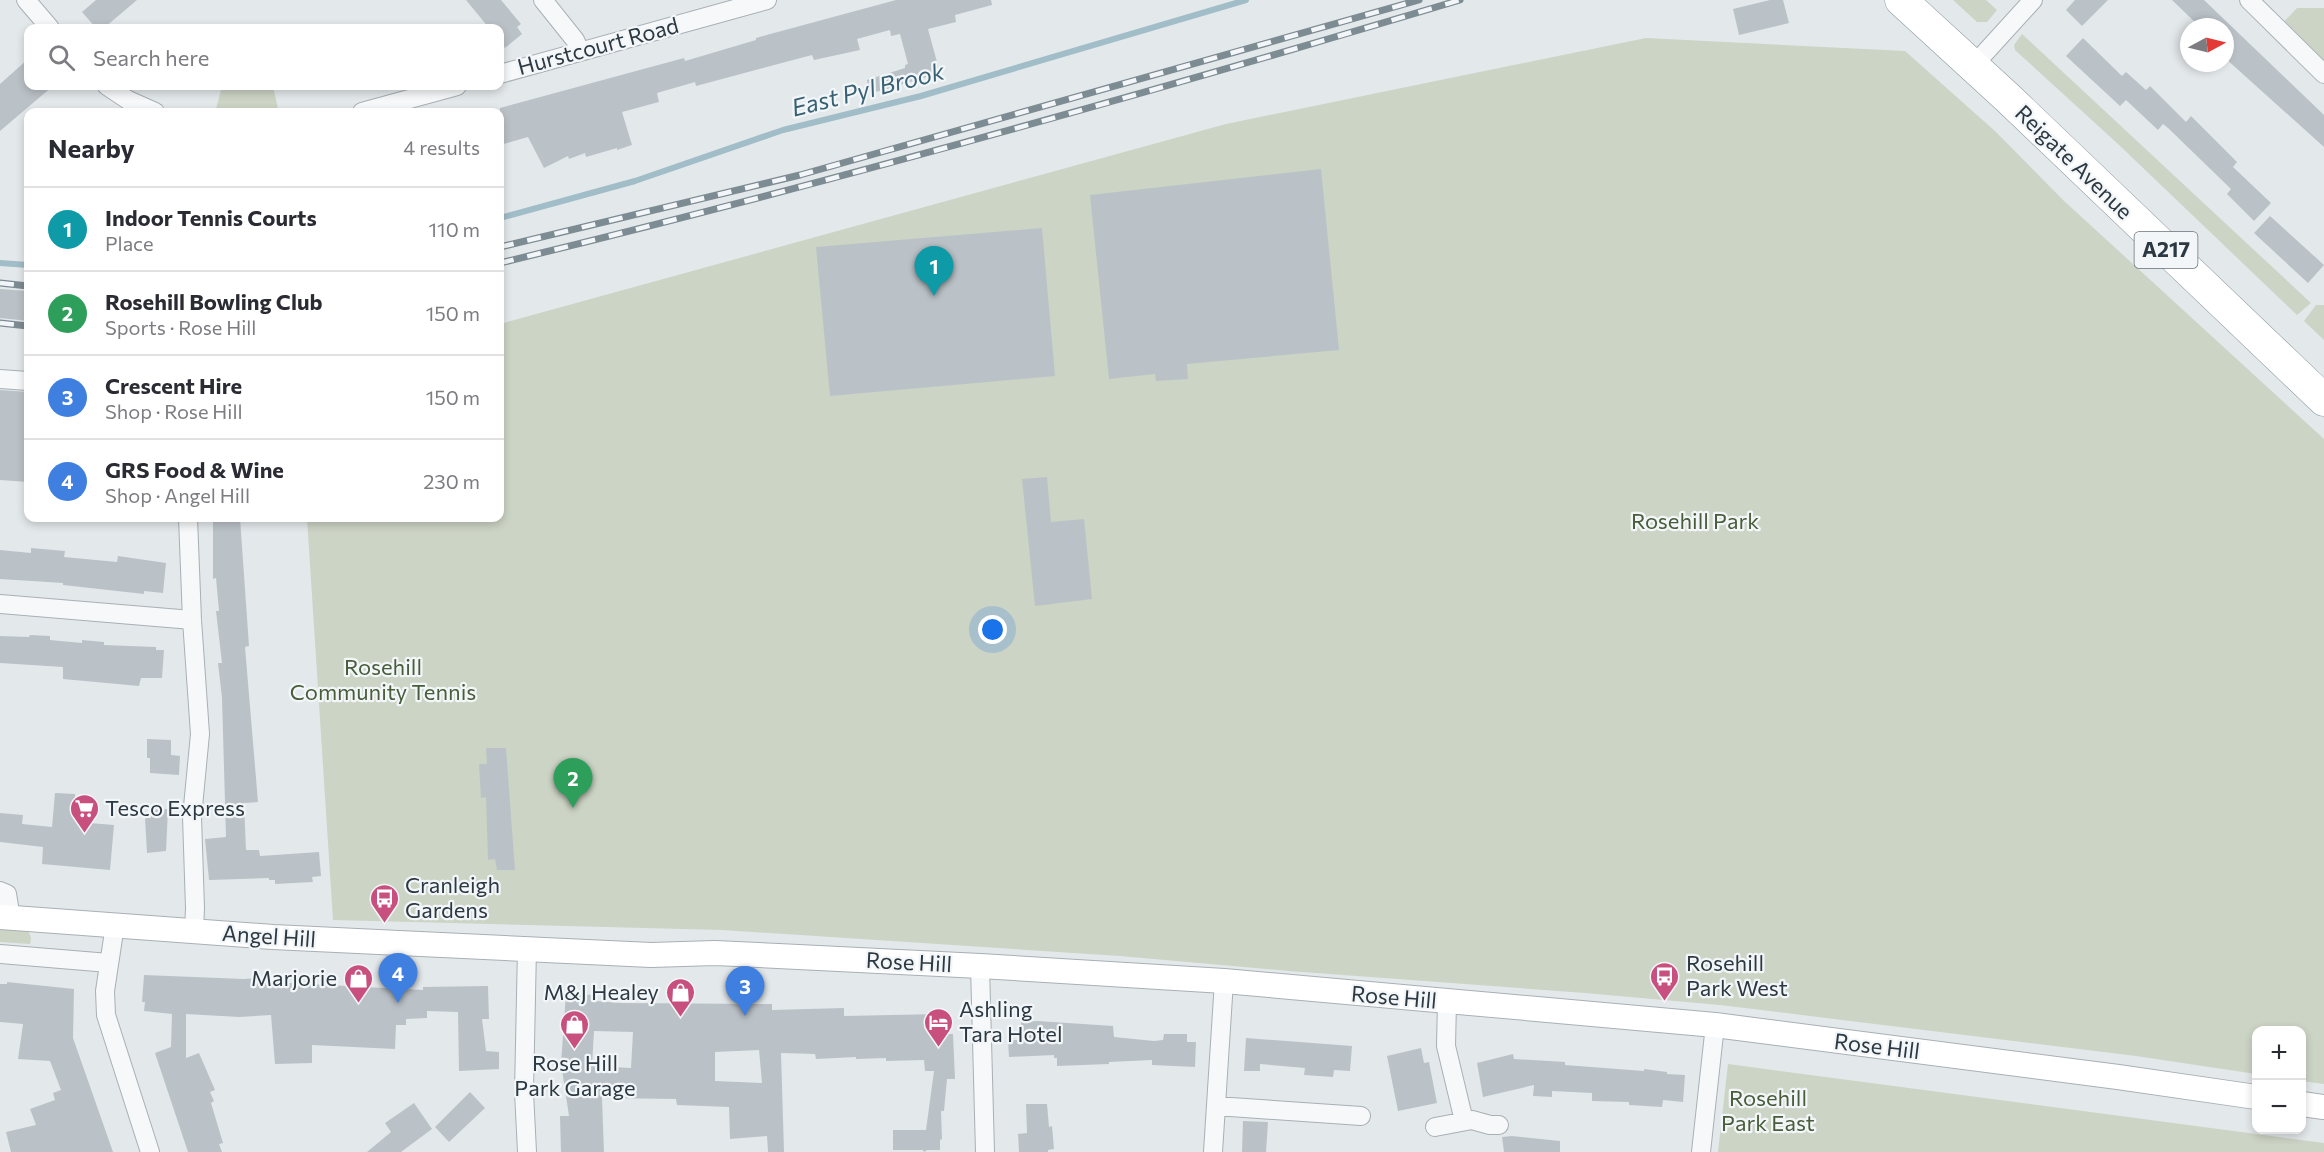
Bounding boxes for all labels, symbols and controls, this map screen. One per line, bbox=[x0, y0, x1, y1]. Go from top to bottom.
street label: Hurstcourt Road bbox=[514, 11, 681, 80]
north arrow bbox=[2180, 18, 2234, 72]
search box bbox=[24, 24, 504, 90]
icon: search bbox=[45, 41, 78, 74]
text: Search here bbox=[93, 44, 209, 71]
water label: East Pyl Brook bbox=[788, 55, 948, 122]
street label: Reigate Avenue bbox=[2010, 99, 2139, 224]
text: Nearby bbox=[48, 132, 135, 163]
text: 4 results bbox=[403, 135, 480, 159]
text: Indoor Tennis Courts bbox=[105, 204, 317, 231]
text: 1 bbox=[63, 217, 72, 241]
text: 110 m bbox=[429, 217, 480, 241]
text: Place bbox=[105, 231, 154, 255]
road number: A217 bbox=[2134, 232, 2198, 268]
pin: 1 bbox=[914, 246, 954, 296]
text: Rosehill Bowling Club bbox=[105, 288, 322, 315]
text: 2 bbox=[62, 301, 73, 325]
text: 150 m bbox=[426, 301, 480, 325]
text: Sports · Rose Hill bbox=[105, 315, 256, 339]
text: Crescent Hire bbox=[105, 372, 242, 399]
text: 3 bbox=[62, 385, 73, 409]
text: 150 m bbox=[426, 385, 480, 409]
text: Shop · Rose Hill bbox=[105, 399, 243, 423]
text: GRS Food & Wine bbox=[105, 456, 284, 483]
text: 4 bbox=[61, 469, 74, 493]
text: 230 m bbox=[423, 469, 480, 493]
text: Shop · Angel Hill bbox=[105, 483, 250, 507]
park label: Rosehill Park bbox=[1631, 507, 1759, 534]
your location bbox=[978, 615, 1007, 644]
park label: Rosehill Community Tennis bbox=[290, 653, 476, 705]
pin: 2 bbox=[554, 758, 592, 808]
supermarket icon: Tesco Express bbox=[68, 792, 100, 834]
place label: Tesco Express bbox=[105, 794, 245, 821]
place label: Cranleigh Gardens bbox=[405, 871, 500, 923]
bus stop icon: Cranleigh Gardens bbox=[368, 882, 400, 924]
street label: Angel Hill bbox=[221, 919, 317, 952]
street label: Rose Hill bbox=[865, 946, 953, 977]
place label: Rosehill Park West bbox=[1686, 949, 1788, 1001]
pin: 4 bbox=[378, 954, 418, 1003]
bus stop icon: Rosehill Park West bbox=[1649, 960, 1681, 1002]
shop icon: Marjorie bbox=[342, 962, 374, 1004]
place label: Marjorie bbox=[251, 964, 337, 991]
pin: 3 bbox=[726, 966, 764, 1016]
shop icon: M&J Healey bbox=[664, 976, 696, 1018]
place label: M&J Healey bbox=[543, 978, 659, 1005]
street label: Rose Hill bbox=[1350, 979, 1438, 1014]
place label: Ashling Tara Hotel bbox=[959, 995, 1063, 1047]
hotel icon: Ashling Tara Hotel bbox=[922, 1006, 954, 1048]
shop icon: Rose Hill Park Garage bbox=[559, 1008, 591, 1050]
map controls bbox=[2252, 1026, 2306, 1134]
button: + bbox=[2252, 1026, 2306, 1080]
street label: Rose Hill bbox=[1833, 1027, 1921, 1064]
place label: Rose Hill Park Garage bbox=[514, 1049, 636, 1101]
button: − bbox=[2252, 1080, 2306, 1134]
park label: Rosehill Park East bbox=[1721, 1084, 1815, 1136]

